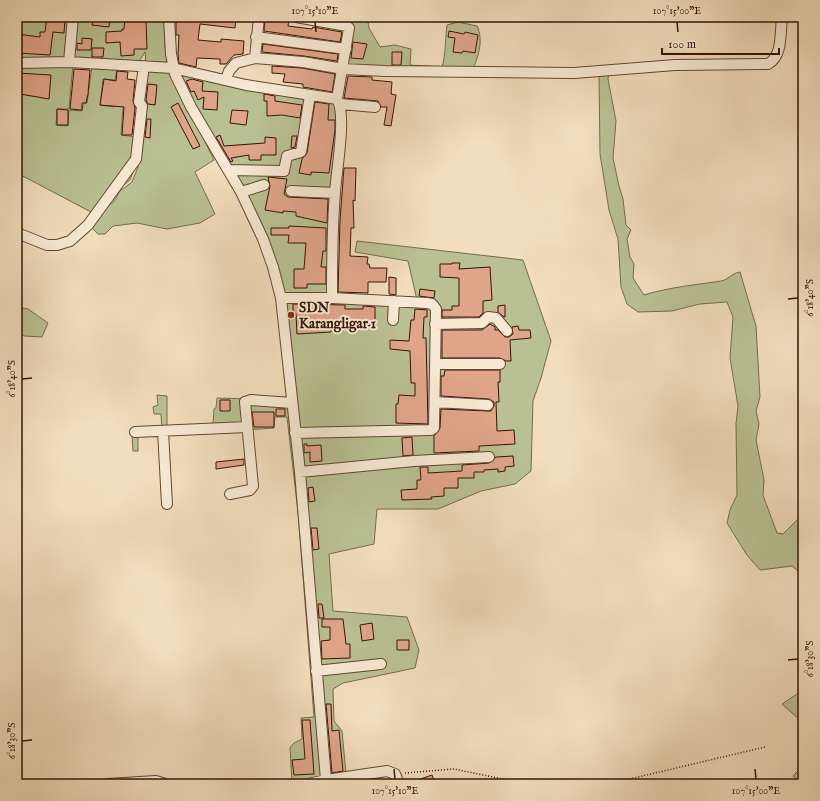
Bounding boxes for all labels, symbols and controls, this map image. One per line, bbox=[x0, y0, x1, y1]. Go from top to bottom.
text: 107°15'10"E bbox=[291, 5, 339, 18]
text: 107°15'00"E bbox=[653, 5, 701, 18]
scale bar bbox=[662, 30, 779, 56]
text: 100 m bbox=[668, 37, 696, 52]
text: 6°18'40"S bbox=[804, 279, 817, 317]
place label: SDN Karangligar 1 bbox=[299, 299, 376, 333]
marker: SDN Karangligar 1 bbox=[286, 310, 296, 320]
text: 6°18'40"S bbox=[6, 360, 19, 398]
text: 6°18'30"S bbox=[804, 641, 817, 677]
text: 6°18'30"S bbox=[6, 723, 19, 759]
text: 107°15'10"E bbox=[371, 785, 419, 798]
text: 107°15'00"E bbox=[732, 785, 780, 798]

